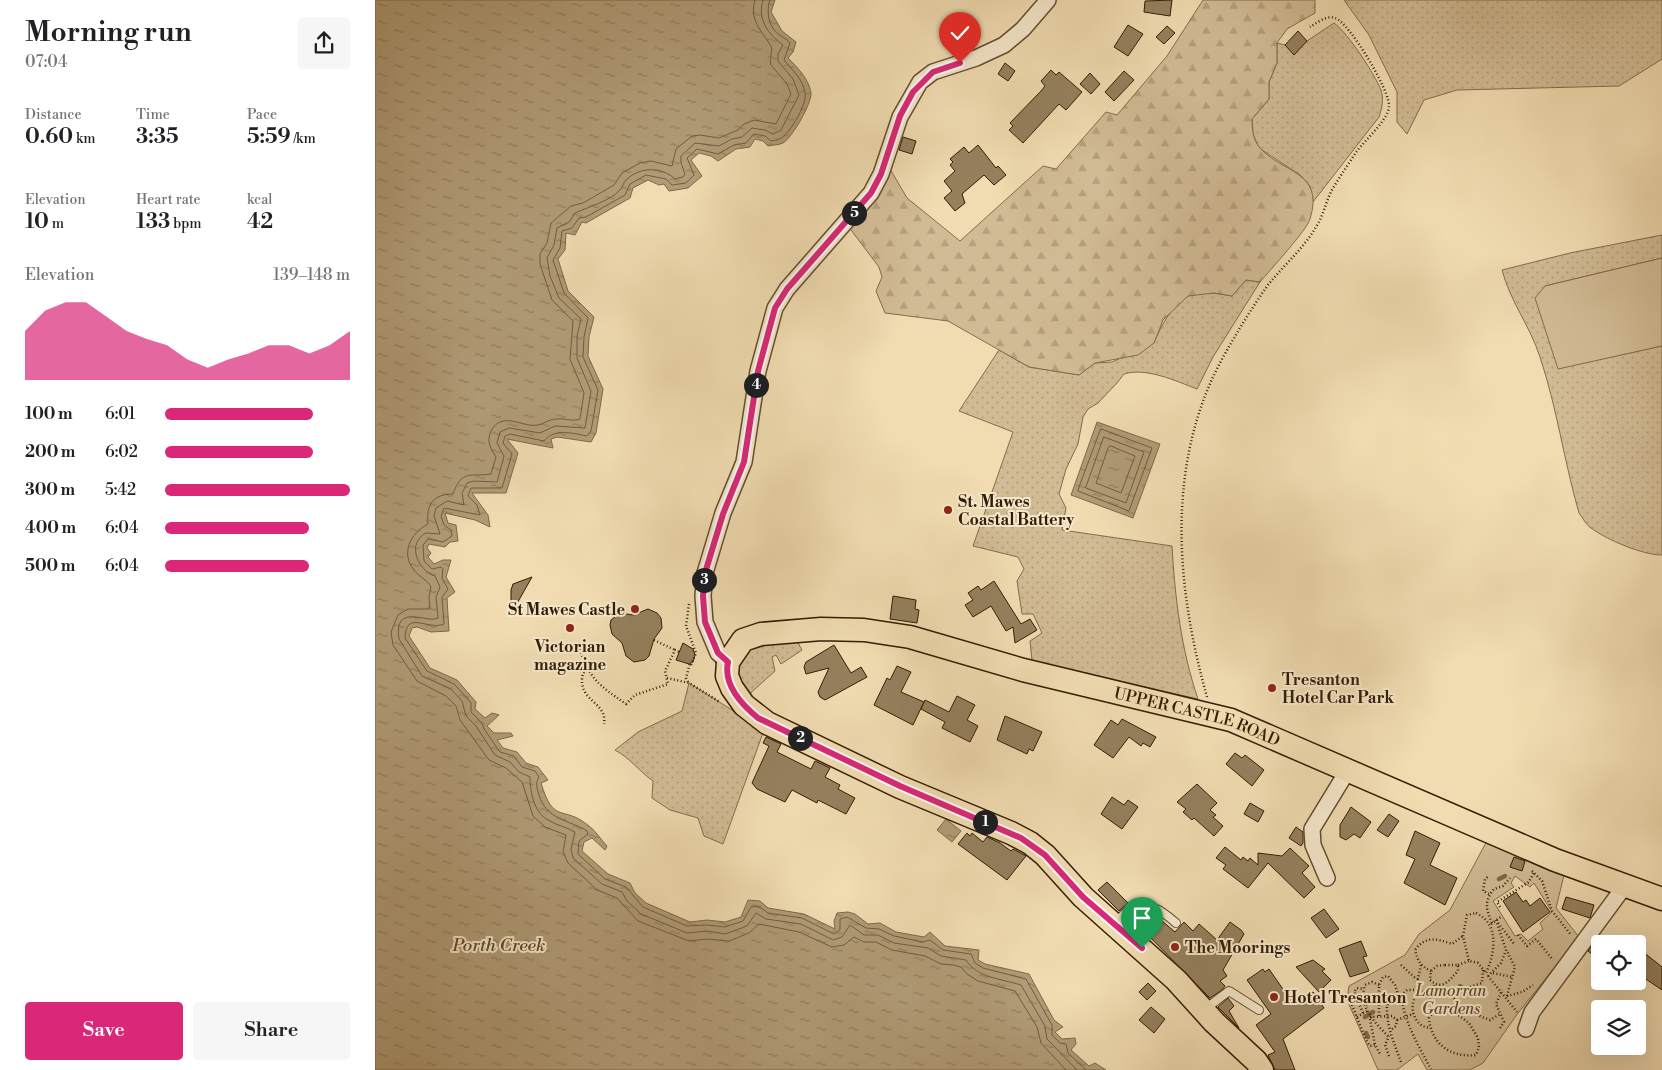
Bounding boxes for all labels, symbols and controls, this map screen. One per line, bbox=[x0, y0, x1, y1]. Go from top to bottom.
pin bbox=[939, 12, 981, 63]
text: Morning run bbox=[25, 15, 192, 50]
button: share bbox=[298, 17, 350, 69]
icon: check bbox=[946, 19, 974, 47]
text: 07:04 bbox=[25, 52, 67, 72]
text: Distance bbox=[25, 106, 82, 124]
text: Time bbox=[136, 106, 170, 124]
text: Pace bbox=[247, 106, 277, 124]
text: 0.60 bbox=[25, 124, 73, 150]
text: 3:35 bbox=[136, 124, 179, 150]
text: 5:59 bbox=[247, 124, 291, 150]
text: km bbox=[73, 130, 96, 148]
text: /km bbox=[291, 130, 316, 148]
text: Elevation bbox=[25, 191, 86, 209]
text: Heart rate bbox=[136, 191, 201, 209]
text: kcal bbox=[247, 191, 272, 209]
pin: 5 bbox=[841, 200, 867, 226]
text: 5 bbox=[850, 204, 859, 222]
text: 10 bbox=[25, 209, 49, 235]
text: 133 bbox=[136, 209, 170, 235]
text: 42 bbox=[247, 209, 273, 235]
text: m bbox=[49, 215, 64, 233]
text: bpm bbox=[170, 215, 202, 233]
text: Elevation bbox=[25, 265, 94, 285]
text: 139–148 m bbox=[273, 265, 350, 285]
pin: 4 bbox=[743, 372, 769, 398]
text: 4 bbox=[752, 376, 761, 394]
text: 100 m bbox=[25, 404, 73, 424]
text: 6:01 bbox=[105, 404, 135, 424]
text: 200 m bbox=[25, 442, 75, 462]
text: 6:02 bbox=[105, 442, 138, 462]
text: 300 m bbox=[25, 480, 75, 500]
text: 5:42 bbox=[105, 480, 136, 500]
place label: St. Mawes Coastal Battery bbox=[958, 492, 1075, 530]
marker: St. Mawes Coastal Battery bbox=[942, 504, 954, 516]
text: 400 m bbox=[25, 518, 76, 538]
text: 6:04 bbox=[105, 518, 138, 538]
text: 500 m bbox=[25, 556, 75, 576]
text: 6:04 bbox=[105, 556, 138, 576]
pin: 3 bbox=[691, 568, 717, 592]
text: 3 bbox=[700, 571, 709, 589]
place label: St Mawes Castle bbox=[508, 600, 625, 620]
marker: St Mawes Castle bbox=[629, 603, 641, 615]
marker: Victorian magazine bbox=[564, 622, 576, 634]
place label: Victorian magazine bbox=[534, 637, 607, 675]
place label: Tresanton Hotel Car Park bbox=[1282, 670, 1395, 708]
marker: Tresanton Hotel Car Park bbox=[1266, 682, 1278, 694]
street label: UPPER CASTLE ROAD bbox=[1112, 683, 1283, 751]
pin: 2 bbox=[787, 726, 813, 750]
text: 2 bbox=[796, 729, 805, 747]
pin: 1 bbox=[973, 810, 997, 834]
text: 1 bbox=[982, 813, 989, 831]
pin bbox=[1121, 897, 1163, 948]
icon: arrive bbox=[1128, 904, 1156, 932]
water label: Porth Creek bbox=[452, 934, 545, 957]
map controls bbox=[1591, 935, 1646, 1055]
button: locate bbox=[1591, 935, 1646, 990]
place label: The Moorings bbox=[1185, 938, 1290, 958]
marker: The Moorings bbox=[1169, 941, 1181, 953]
park label: Lamorran Gardens bbox=[1415, 981, 1487, 1019]
place label: Hotel Tresanton bbox=[1284, 988, 1407, 1008]
marker: Hotel Tresanton bbox=[1268, 991, 1280, 1003]
button: layers bbox=[1591, 1000, 1646, 1055]
button: Save bbox=[25, 1002, 183, 1060]
button: Share bbox=[193, 1002, 350, 1060]

